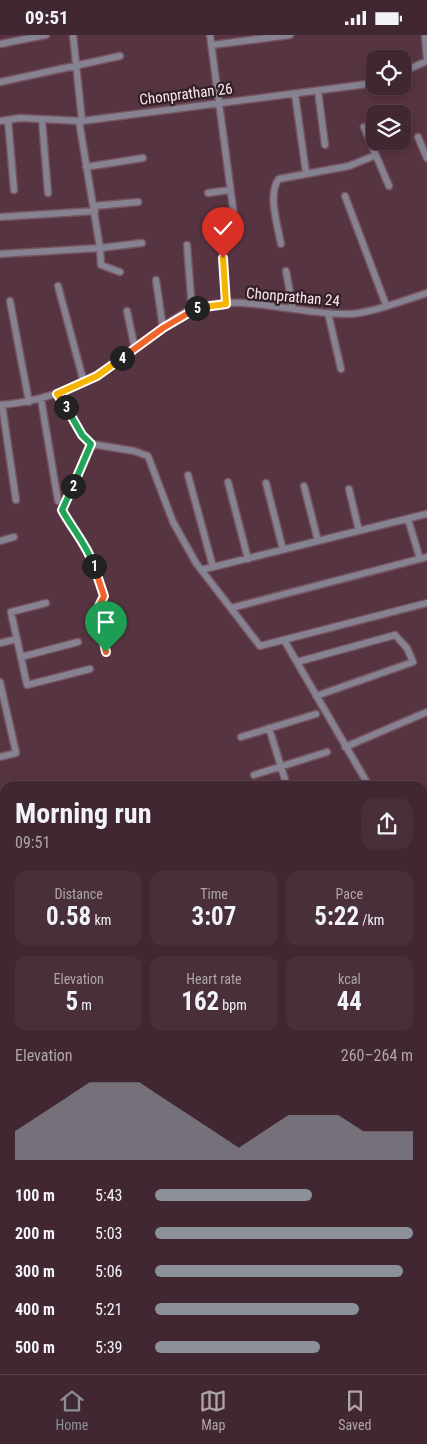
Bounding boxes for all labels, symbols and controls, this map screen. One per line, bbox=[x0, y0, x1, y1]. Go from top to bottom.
text: 09:51 bbox=[25, 6, 69, 29]
map controls bbox=[366, 50, 411, 150]
button: locate bbox=[366, 50, 411, 95]
street label: Chonprathan 26 bbox=[138, 79, 234, 109]
button: layers bbox=[366, 105, 411, 150]
pin bbox=[202, 207, 244, 258]
icon: check bbox=[209, 214, 237, 242]
street label: Chonprathan 24 bbox=[245, 284, 341, 310]
pin: 5 bbox=[184, 295, 210, 321]
text: 5 bbox=[194, 300, 201, 316]
pin: 4 bbox=[110, 345, 134, 371]
text: 4 bbox=[119, 350, 126, 366]
pin: 3 bbox=[54, 395, 78, 419]
text: 3 bbox=[63, 399, 70, 415]
pin: 2 bbox=[60, 473, 86, 499]
text: 2 bbox=[70, 478, 77, 494]
pin: 1 bbox=[82, 553, 106, 579]
text: 1 bbox=[91, 558, 98, 574]
pin bbox=[85, 601, 127, 652]
icon: arrive bbox=[92, 608, 120, 636]
text: Morning run bbox=[15, 797, 151, 830]
button: share bbox=[361, 798, 413, 850]
text: 09:51 bbox=[15, 833, 50, 852]
text: Distance bbox=[55, 886, 103, 902]
text: Time bbox=[200, 886, 228, 902]
text: Pace bbox=[336, 886, 363, 902]
text: 0.58 bbox=[46, 902, 91, 931]
text: 3:07 bbox=[192, 902, 236, 931]
text: 5:22 bbox=[314, 902, 359, 931]
text: km bbox=[91, 912, 111, 928]
text: /km bbox=[359, 912, 384, 928]
text: Elevation bbox=[53, 971, 104, 987]
text: Heart rate bbox=[186, 971, 242, 987]
text: kcal bbox=[338, 971, 361, 987]
text: 5 bbox=[65, 987, 78, 1016]
text: 162 bbox=[181, 987, 219, 1016]
text: 44 bbox=[337, 987, 362, 1016]
text: m bbox=[78, 997, 92, 1013]
text: bpm bbox=[219, 997, 247, 1013]
text: Elevation bbox=[15, 1046, 73, 1065]
text: 260–264 m bbox=[341, 1046, 413, 1065]
text: 100 m bbox=[15, 1186, 55, 1205]
text: 5:43 bbox=[95, 1186, 122, 1205]
text: 200 m bbox=[15, 1224, 55, 1243]
text: 5:03 bbox=[95, 1224, 122, 1243]
text: 300 m bbox=[15, 1262, 55, 1281]
text: 5:06 bbox=[95, 1262, 122, 1281]
text: 400 m bbox=[15, 1300, 55, 1319]
text: 5:21 bbox=[95, 1300, 122, 1319]
text: 500 m bbox=[15, 1338, 55, 1357]
text: 5:39 bbox=[95, 1338, 122, 1357]
tab: Home bbox=[55, 1387, 88, 1433]
tab: Map bbox=[199, 1387, 227, 1433]
tab: Saved bbox=[338, 1387, 372, 1433]

